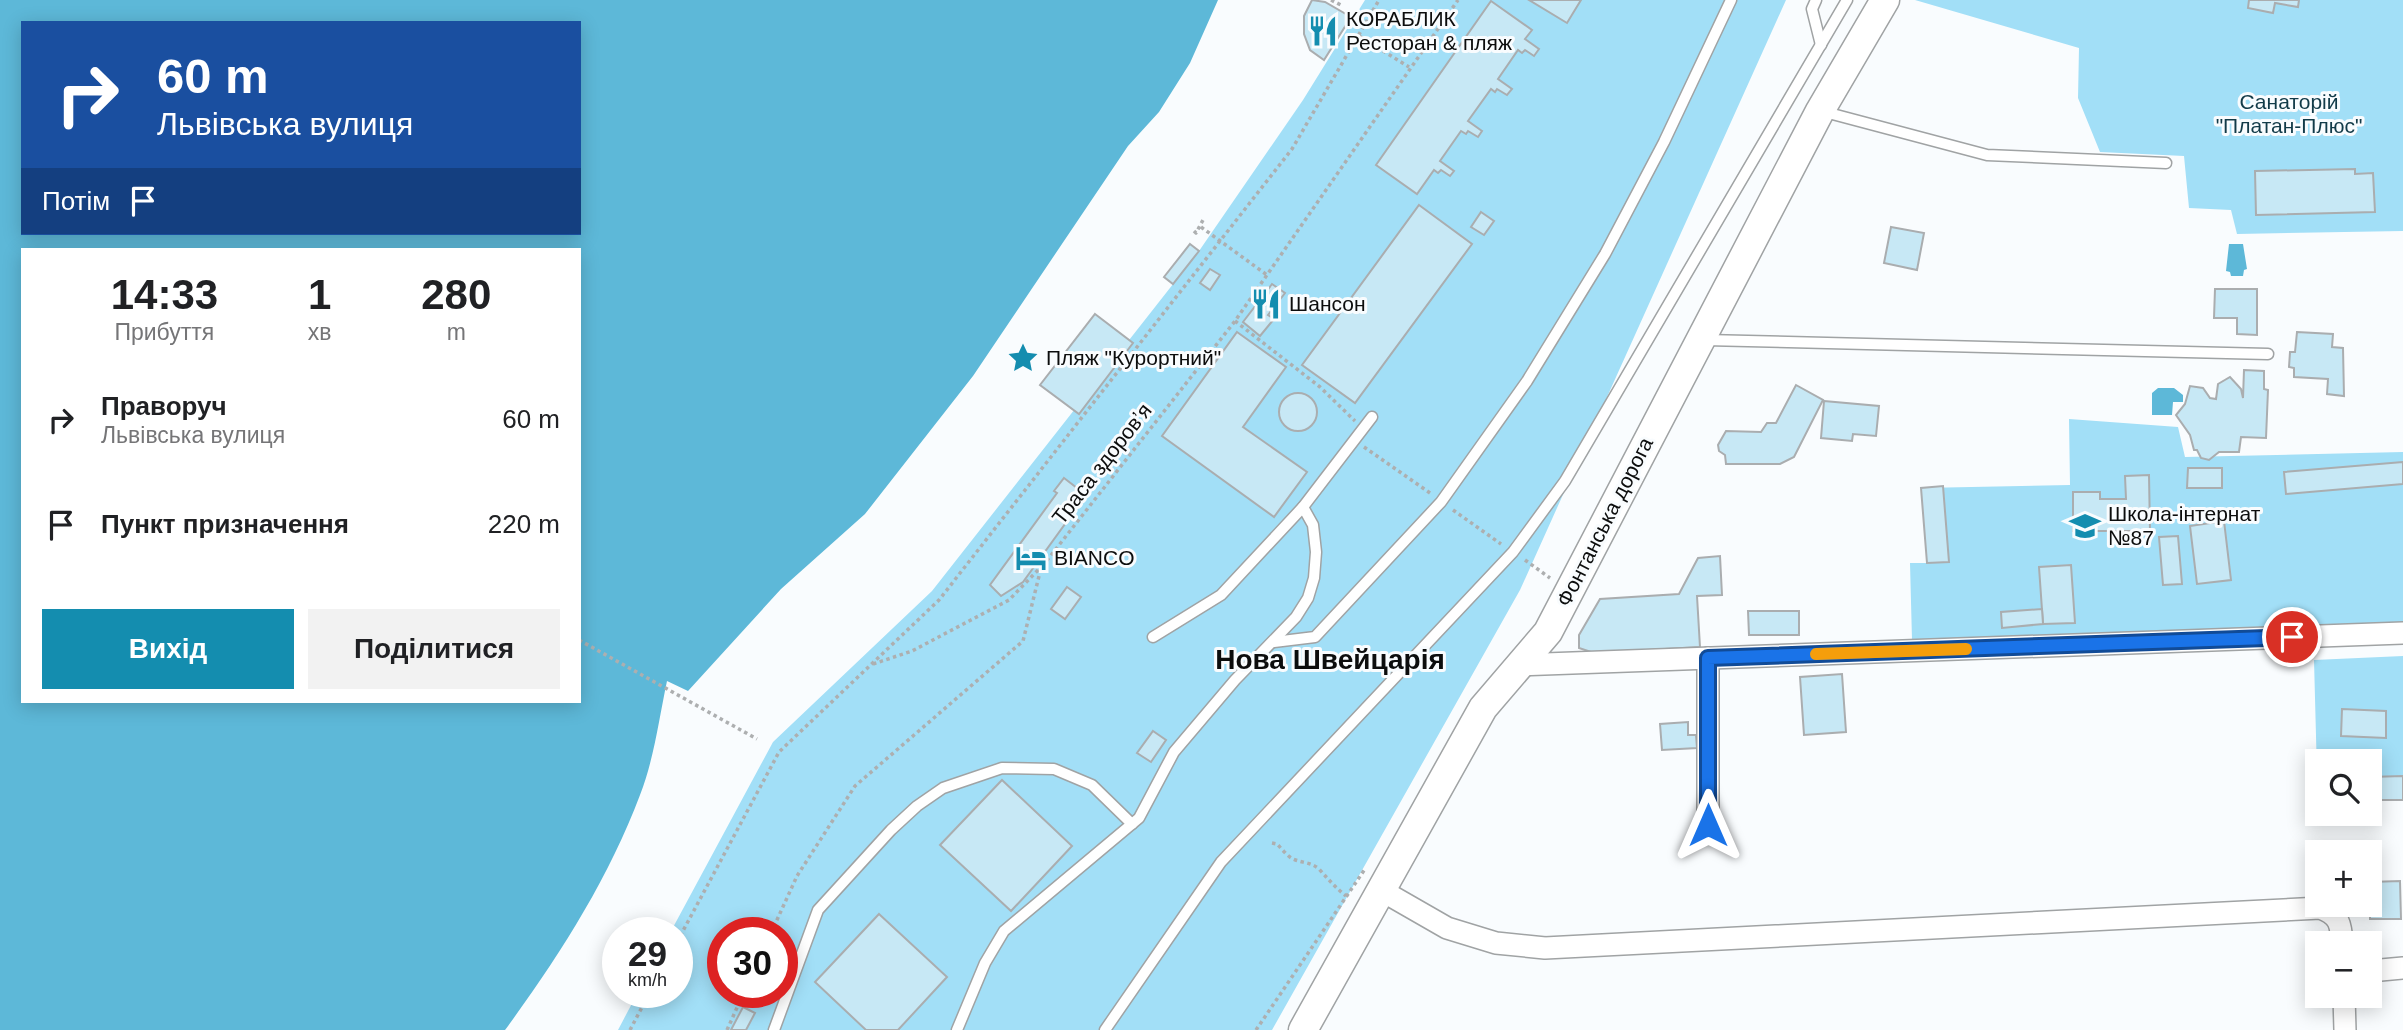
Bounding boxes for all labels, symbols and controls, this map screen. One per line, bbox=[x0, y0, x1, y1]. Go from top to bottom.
place label: КОРАБЛИК Ресторан & пляж bbox=[1346, 7, 1512, 54]
restaurant icon: КОРАБЛИК Ресторан & пляж bbox=[1306, 14, 1340, 48]
icon: right bbox=[42, 49, 133, 140]
text: 60 m bbox=[157, 49, 269, 103]
park label: Санаторій "Платан-Плюс" bbox=[2216, 90, 2362, 137]
text: Львівська вулиця bbox=[157, 106, 413, 142]
icon: arrive bbox=[124, 182, 162, 220]
text: Потім bbox=[42, 186, 110, 216]
text: 14:33 bbox=[111, 271, 218, 318]
text: 1 bbox=[308, 271, 331, 318]
text: 280 bbox=[421, 271, 491, 318]
restaurant icon: Шансон bbox=[1249, 287, 1283, 321]
place label: Шансон bbox=[1289, 292, 1366, 315]
text: Прибуття bbox=[114, 319, 214, 345]
text: хв bbox=[308, 319, 332, 345]
text: m bbox=[447, 319, 466, 345]
place icon: Пляж "Курортний" bbox=[1006, 341, 1040, 375]
place label: Пляж "Курортний" bbox=[1046, 346, 1221, 369]
text: Праворуч bbox=[101, 391, 227, 421]
street label: Траса здоров’я bbox=[1047, 399, 1156, 529]
icon: right bbox=[42, 401, 80, 439]
text: 60 m bbox=[502, 404, 560, 434]
text: Львівська вулиця bbox=[101, 422, 285, 448]
street label: Фонтанська дорога bbox=[1552, 433, 1657, 610]
place label: Школа-інтернат №87 bbox=[2108, 502, 2261, 549]
icon: arrive bbox=[42, 506, 80, 544]
text: Пункт призначення bbox=[101, 509, 349, 539]
text: 220 m bbox=[488, 509, 560, 539]
school or university icon: Школа-інтернат №87 bbox=[2068, 509, 2102, 543]
hotel icon: BIANCO bbox=[1014, 541, 1048, 575]
place label: BIANCO bbox=[1054, 546, 1135, 569]
pin bbox=[2262, 607, 2322, 667]
button: Вихід bbox=[42, 609, 294, 689]
button: Поділитися bbox=[308, 609, 560, 689]
icon: arrive bbox=[2273, 618, 2311, 656]
district label: Нова Швейцарія bbox=[1215, 644, 1445, 675]
map controls bbox=[2305, 749, 2382, 1008]
button: search bbox=[2305, 749, 2382, 826]
position arrow bbox=[1671, 788, 1745, 862]
button: + bbox=[2305, 840, 2382, 917]
speed limit sign: 30 bbox=[707, 917, 798, 1008]
button: − bbox=[2305, 931, 2382, 1008]
text: 29 bbox=[628, 934, 667, 973]
text: km/h bbox=[628, 970, 667, 990]

